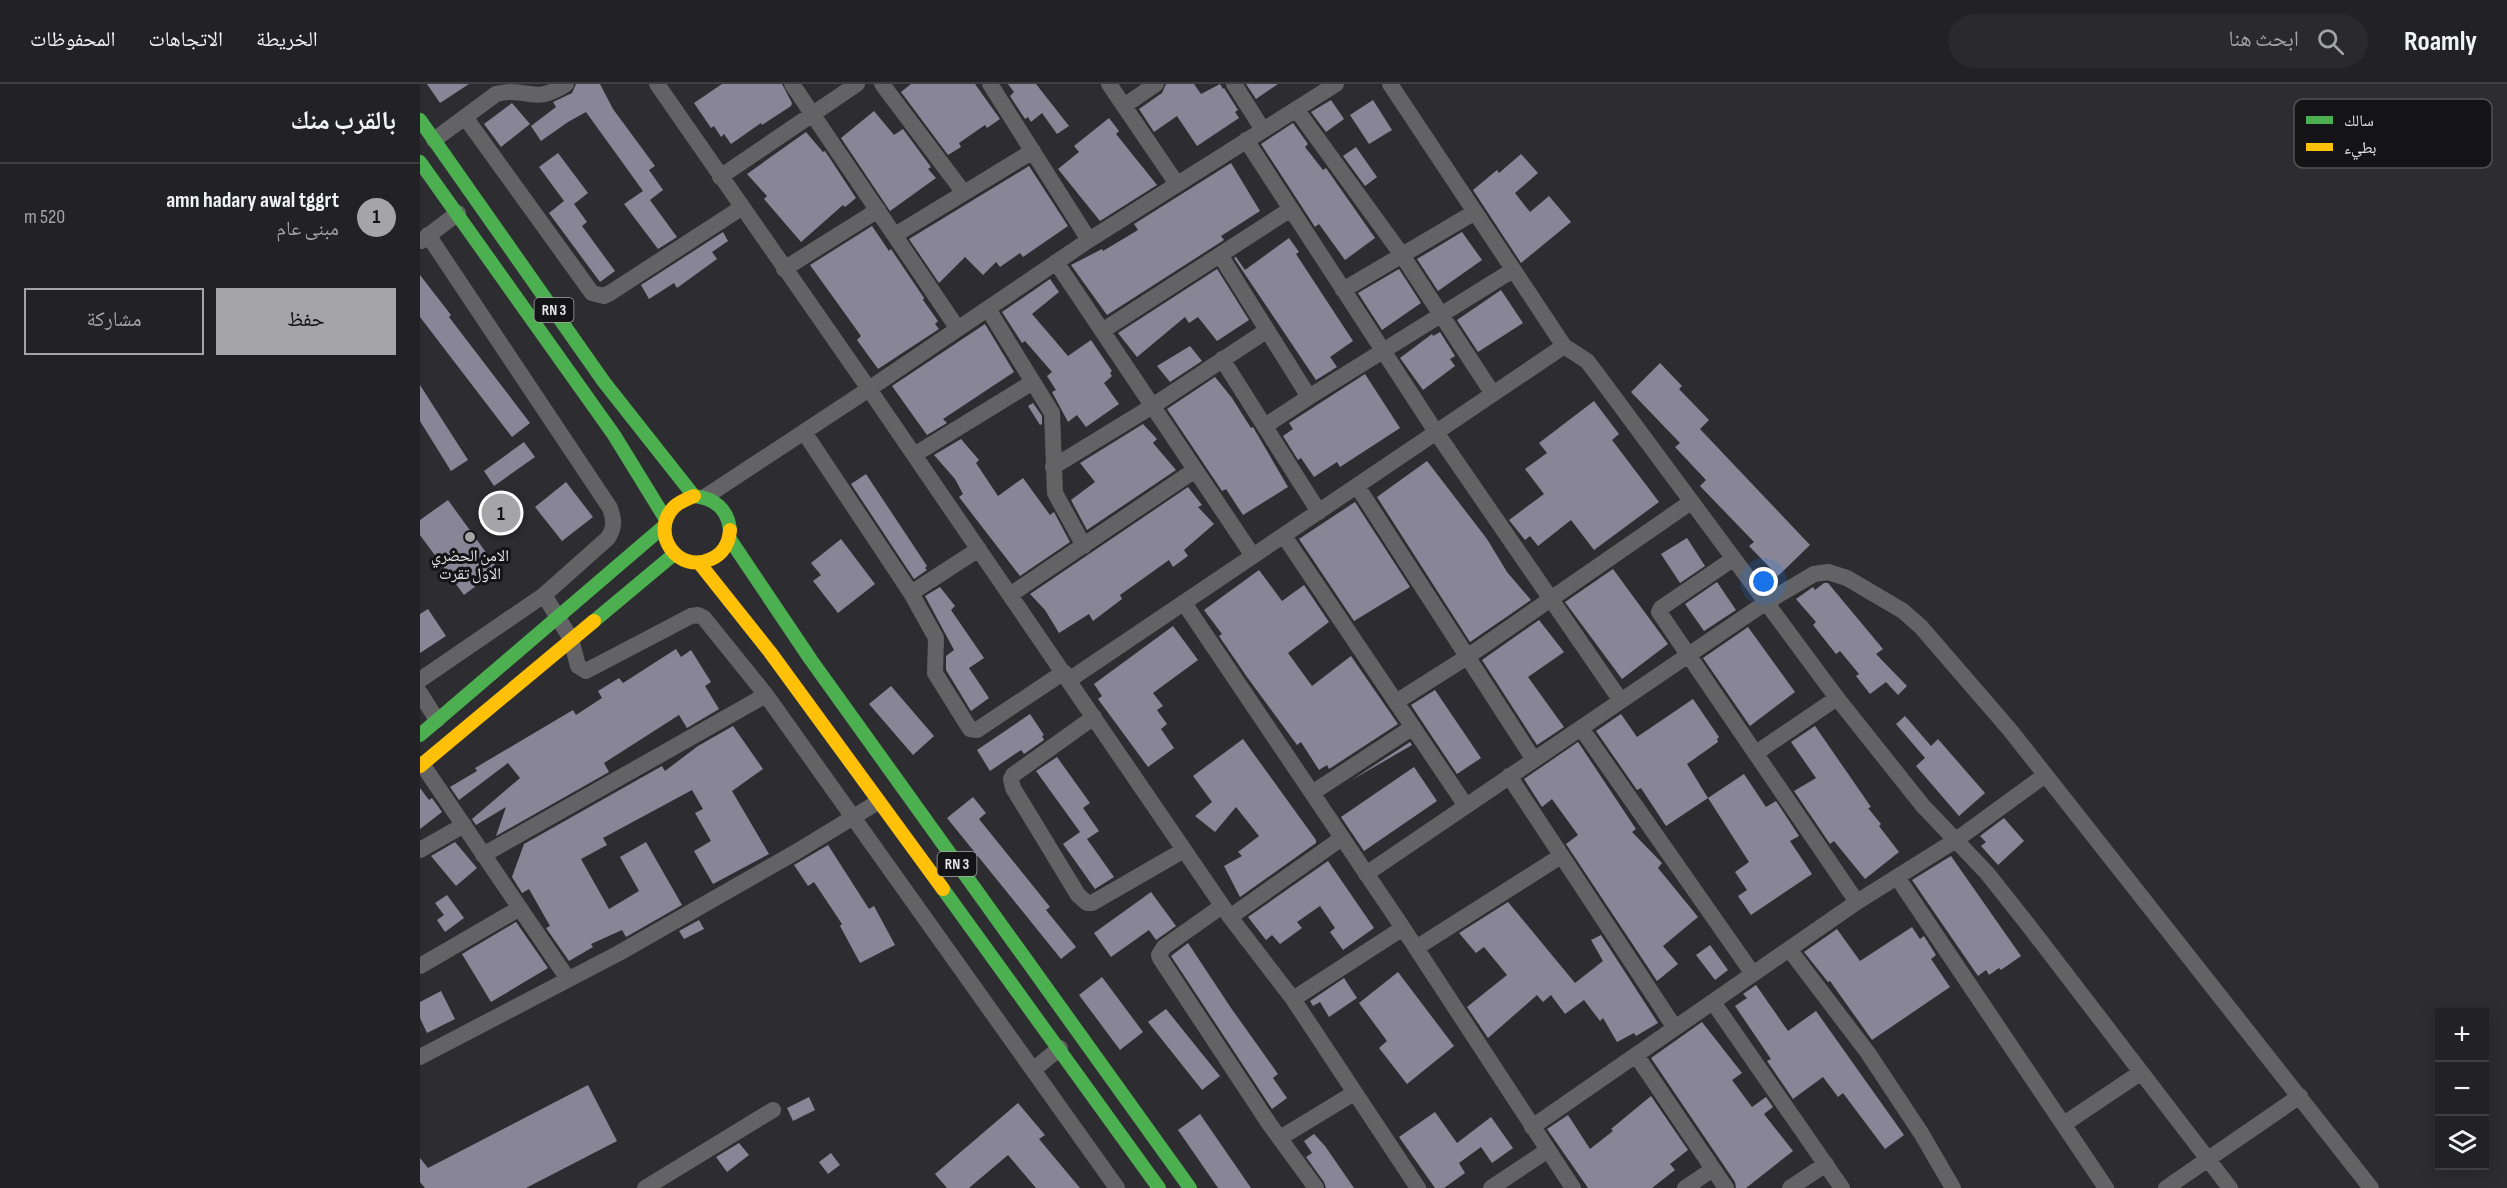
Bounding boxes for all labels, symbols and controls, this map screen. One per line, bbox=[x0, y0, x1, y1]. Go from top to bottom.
search box bbox=[1948, 14, 2368, 68]
icon: search bbox=[2314, 25, 2347, 58]
text: Roamly bbox=[2404, 25, 2477, 58]
text: ابحث هنا bbox=[2228, 26, 2299, 53]
text: المحفوظات bbox=[30, 27, 115, 52]
text: الاتجاهات bbox=[148, 27, 223, 52]
text: الخريطة bbox=[256, 27, 318, 52]
legend bbox=[2294, 99, 2492, 168]
text: بالقرب منك bbox=[290, 106, 396, 137]
text: سالك bbox=[2344, 112, 2374, 131]
text: بطيء bbox=[2344, 139, 2376, 160]
text: amn hadary awal tggrt bbox=[166, 187, 339, 214]
text: 520 m bbox=[24, 205, 65, 229]
text: 1 bbox=[373, 205, 380, 229]
text: مبنى عام bbox=[276, 217, 339, 241]
button: مشاركة bbox=[24, 288, 204, 355]
button: حفظ bbox=[216, 288, 396, 355]
road number: RN 3 bbox=[534, 298, 574, 322]
pin: 1 bbox=[482, 490, 520, 536]
marker: الامن الحضري الاول تقرت bbox=[463, 530, 477, 544]
place label: الامن الحضري الاول تقرت bbox=[431, 547, 509, 584]
your location bbox=[1749, 567, 1778, 596]
road number: RN 3 bbox=[938, 852, 976, 876]
map controls bbox=[2435, 1008, 2489, 1170]
button: + bbox=[2435, 1008, 2489, 1062]
button: − bbox=[2435, 1062, 2489, 1116]
button: layers bbox=[2435, 1116, 2489, 1170]

